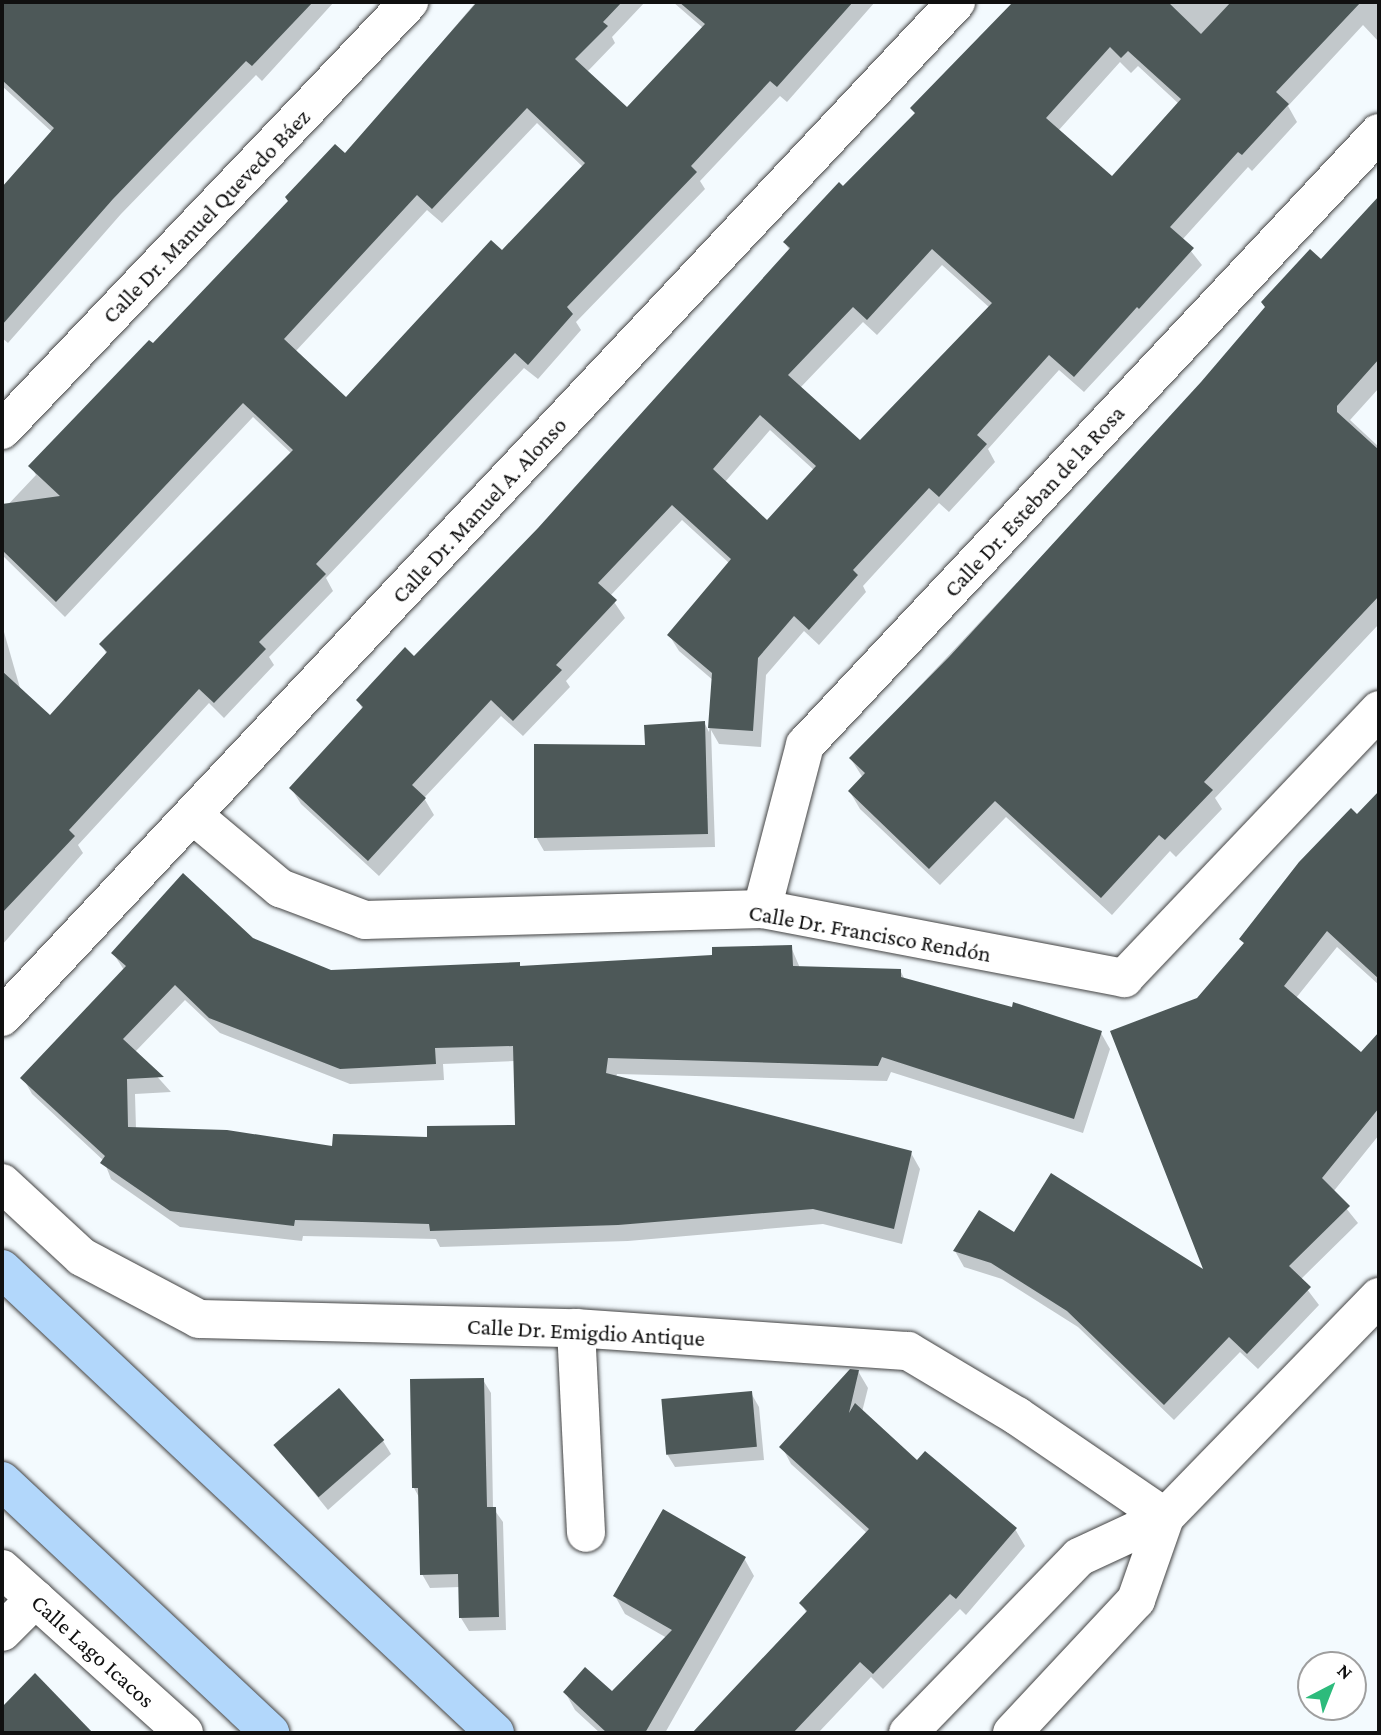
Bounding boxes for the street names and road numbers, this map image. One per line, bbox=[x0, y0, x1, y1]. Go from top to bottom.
street label: Calle Dr. Manuel Quevedo Báez bbox=[96, 103, 316, 329]
street label: Calle Dr. Esteban de la Rosa bbox=[938, 399, 1130, 603]
street label: Calle Dr. Manuel A. Alonso bbox=[386, 411, 572, 609]
street label: Calle Dr. Francisco Rendón bbox=[747, 898, 993, 968]
street label: Calle Dr. Emigdio Antique bbox=[466, 1312, 706, 1352]
street label: Calle Lago Icacos bbox=[26, 1588, 160, 1714]

